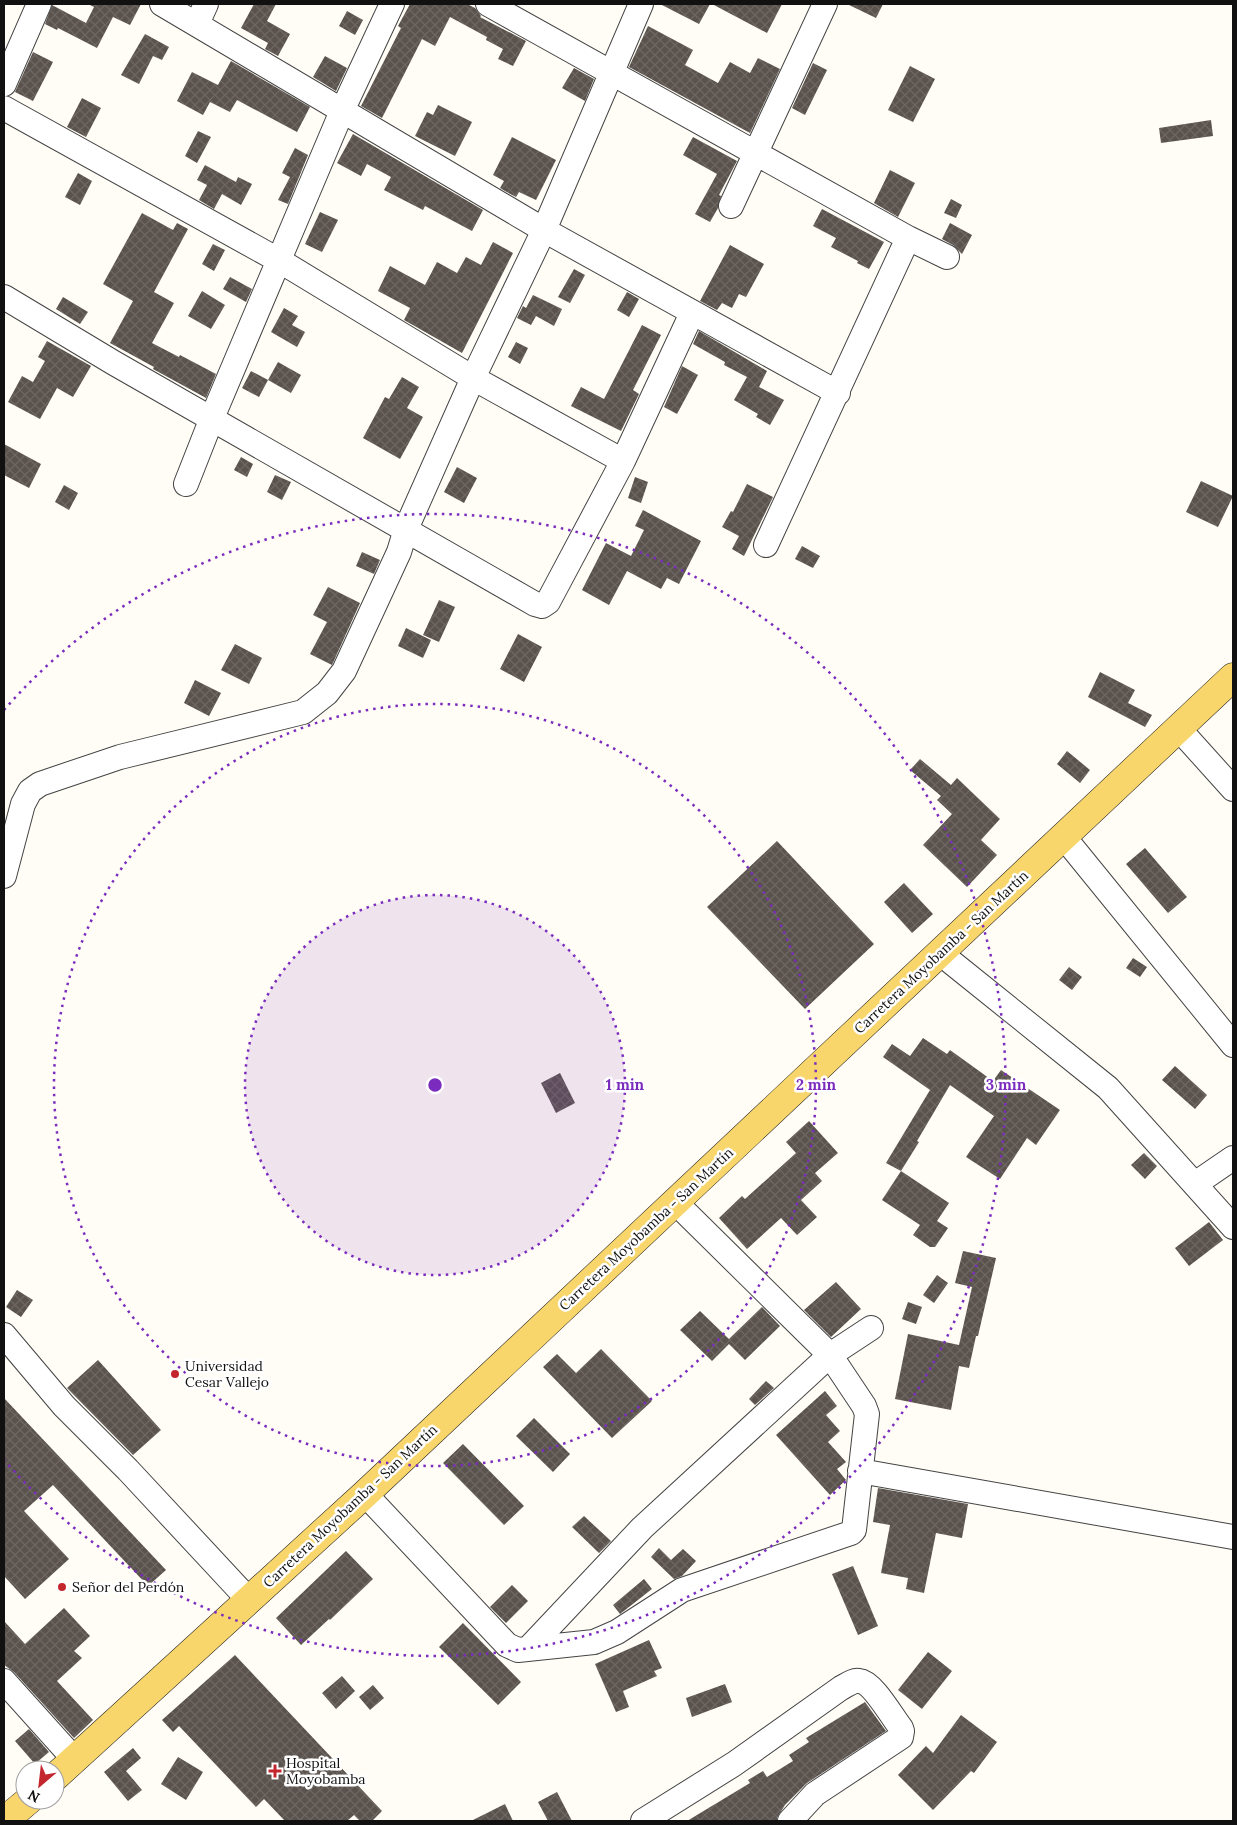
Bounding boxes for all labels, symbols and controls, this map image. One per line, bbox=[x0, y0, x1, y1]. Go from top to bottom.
street label: Carretera Moyobamba - San Martín bbox=[850, 866, 1032, 1038]
text: 1 min bbox=[606, 1075, 645, 1094]
text: 2 min bbox=[796, 1075, 837, 1094]
text: 3 min bbox=[986, 1075, 1027, 1094]
centre of rings bbox=[426, 1076, 444, 1094]
street label: Carretera Moyobamba - San Martín bbox=[555, 1143, 737, 1315]
place label: Universidad Cesar Vallejo bbox=[185, 1357, 269, 1391]
marker: Universidad Cesar Vallejo bbox=[169, 1368, 181, 1380]
street label: Carretera Moyobamba - San Martín bbox=[259, 1420, 441, 1592]
place label: Señor del Perdón bbox=[72, 1578, 185, 1596]
marker: Señor del Perdón bbox=[56, 1581, 68, 1593]
place label: Hospital Moyobamba bbox=[286, 1754, 366, 1788]
north arrow bbox=[15, 1760, 65, 1810]
marker: Hospital Moyobamba bbox=[268, 1764, 282, 1778]
text: N bbox=[25, 1786, 43, 1807]

